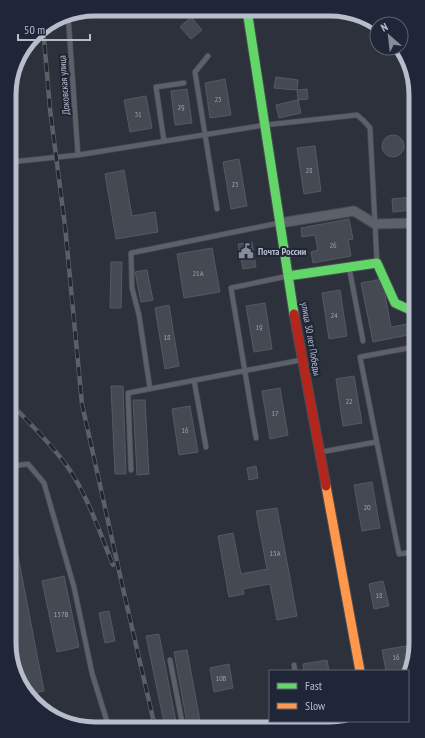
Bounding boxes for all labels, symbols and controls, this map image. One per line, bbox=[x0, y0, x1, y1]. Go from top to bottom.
scale bar bbox=[18, 16, 90, 42]
north arrow bbox=[369, 16, 409, 56]
text: N bbox=[378, 20, 390, 35]
text: 50 m bbox=[24, 22, 45, 37]
street label: Доковская улица bbox=[55, 55, 73, 115]
house number: 25 bbox=[214, 94, 222, 104]
house number: 29 bbox=[177, 102, 185, 112]
house number: 31 bbox=[134, 109, 142, 119]
house number: 28 bbox=[305, 165, 313, 175]
house number: 23 bbox=[231, 179, 239, 189]
house number: 26 bbox=[329, 240, 337, 250]
public building icon: Почта России bbox=[237, 242, 255, 260]
place label: Почта России bbox=[258, 245, 307, 258]
house number: 21А bbox=[193, 268, 204, 278]
street label: улица 30 лет Победы bbox=[298, 301, 324, 377]
house number: 24 bbox=[330, 310, 338, 320]
house number: 19 bbox=[255, 322, 263, 332]
house number: 18 bbox=[163, 332, 171, 342]
house number: 22 bbox=[345, 396, 353, 406]
house number: 17 bbox=[271, 408, 279, 418]
house number: 16 bbox=[181, 425, 189, 435]
house number: 20 bbox=[363, 502, 371, 512]
house number: 15А bbox=[270, 548, 281, 558]
house number: 18 bbox=[375, 590, 383, 600]
house number: 157В bbox=[54, 609, 69, 619]
house number: 16 bbox=[392, 652, 400, 662]
legend bbox=[269, 670, 409, 722]
house number: 10Б bbox=[216, 673, 227, 683]
text: Fast bbox=[305, 678, 323, 693]
text: Slow bbox=[305, 698, 326, 713]

